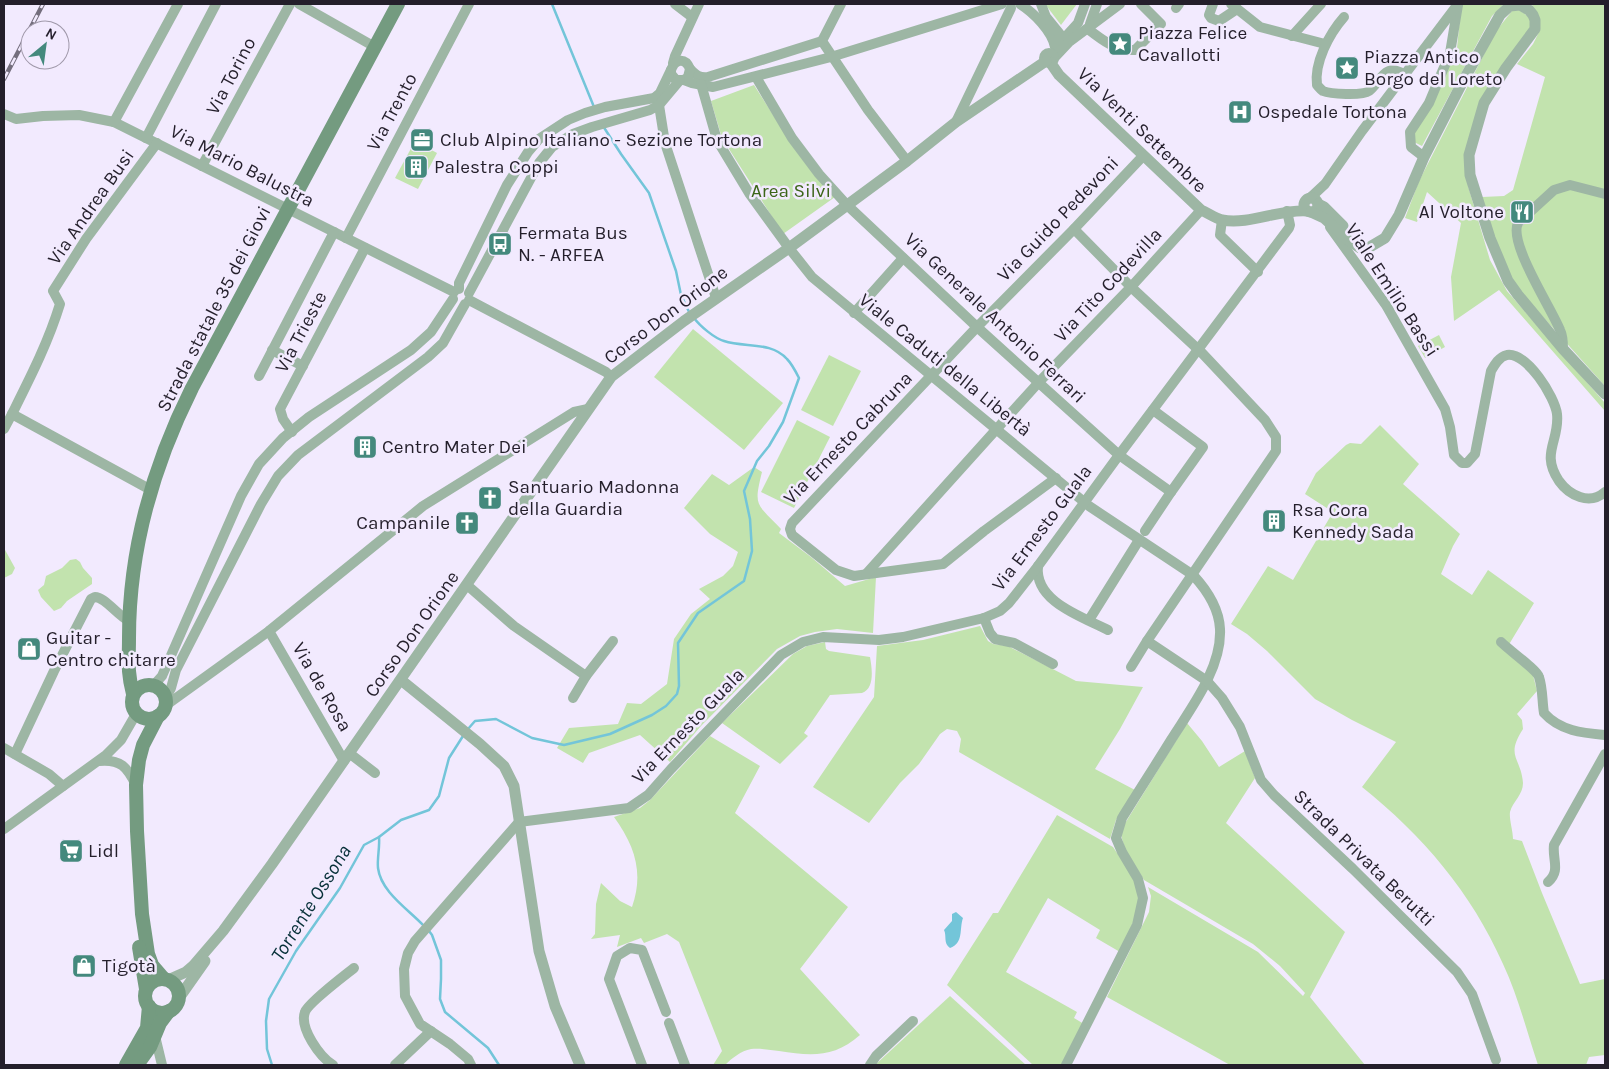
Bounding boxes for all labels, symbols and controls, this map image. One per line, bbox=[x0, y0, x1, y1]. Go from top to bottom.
north arrow bbox=[20, 20, 70, 70]
place label: Piazza Felice Cavallotti bbox=[1138, 22, 1247, 66]
text: N bbox=[43, 24, 60, 44]
place icon: Piazza Felice Cavallotti bbox=[1107, 31, 1133, 57]
street label: Via Torino bbox=[202, 34, 260, 118]
place label: Piazza Antico Borgo del Loreto bbox=[1364, 46, 1503, 90]
place icon: Piazza Antico Borgo del Loreto bbox=[1334, 55, 1360, 81]
street label: Via Venti Settembre bbox=[1073, 63, 1211, 197]
street label: Via Trento bbox=[362, 69, 422, 155]
hospital icon: Ospedale Tortona bbox=[1227, 99, 1253, 125]
place label: Ospedale Tortona bbox=[1258, 101, 1407, 123]
street label: Via Mario Balustra bbox=[166, 120, 318, 212]
office icon: Club Alpino Italiano - Sezione Tortona bbox=[409, 127, 435, 153]
place label: Club Alpino Italiano - Sezione Tortona bbox=[440, 129, 762, 151]
street label: Via Andrea Busi bbox=[43, 145, 139, 269]
street label: Via Guido Pedevoni bbox=[993, 152, 1123, 286]
building icon: Palestra Coppi bbox=[403, 154, 429, 180]
place label: Palestra Coppi bbox=[434, 156, 559, 178]
park label: Area Silvi bbox=[751, 180, 831, 202]
restaurant icon: Al Voltone bbox=[1509, 199, 1535, 225]
place label: Al Voltone bbox=[1419, 201, 1504, 223]
street label: Strada statale 35 dei Giovi bbox=[152, 202, 276, 416]
street label: Viale Emilio Bassi bbox=[1341, 219, 1443, 361]
place label: Fermata Bus N. - ARFEA bbox=[518, 222, 628, 266]
street label: Via Tito Codevilla bbox=[1050, 223, 1166, 347]
street label: Via Generale Antonio Ferrari bbox=[900, 228, 1090, 408]
bus stop icon: Fermata Bus N. - ARFEA bbox=[487, 231, 513, 257]
street label: Corso Don Orione bbox=[600, 261, 732, 369]
street label: Via Trieste bbox=[270, 288, 332, 376]
street label: Viale Caduti della Libertà bbox=[854, 289, 1036, 441]
street label: Via Ernesto Cabruna bbox=[779, 367, 917, 509]
building icon: Centro Mater Dei bbox=[352, 434, 378, 460]
place label: Centro Mater Dei bbox=[382, 436, 527, 458]
street label: Via Ernesto Guala bbox=[987, 461, 1097, 595]
place label: Santuario Madonna della Guardia bbox=[508, 476, 680, 520]
church icon: Santuario Madonna della Guardia bbox=[477, 485, 503, 511]
place label: Rsa Cora Kennedy Sada bbox=[1292, 499, 1414, 543]
building icon: Rsa Cora Kennedy Sada bbox=[1261, 508, 1287, 534]
church icon: Campanile bbox=[454, 510, 480, 536]
place label: Campanile bbox=[356, 512, 450, 534]
street label: Corso Don Orione bbox=[360, 567, 464, 701]
place label: Guitar - Centro chitarre bbox=[46, 627, 176, 671]
shop icon: Guitar - Centro chitarre bbox=[16, 636, 42, 662]
street label: Via de Rosa bbox=[288, 638, 356, 736]
street label: Via Ernesto Guala bbox=[627, 664, 749, 788]
street label: Strada Privata Berutti bbox=[1289, 785, 1439, 931]
supermarket icon: Lidl bbox=[58, 838, 84, 864]
place label: Lidl bbox=[88, 840, 119, 862]
water label: Torrente Ossona bbox=[266, 841, 356, 965]
shop icon: Tigotà bbox=[71, 953, 97, 979]
place label: Tigotà bbox=[102, 955, 156, 977]

